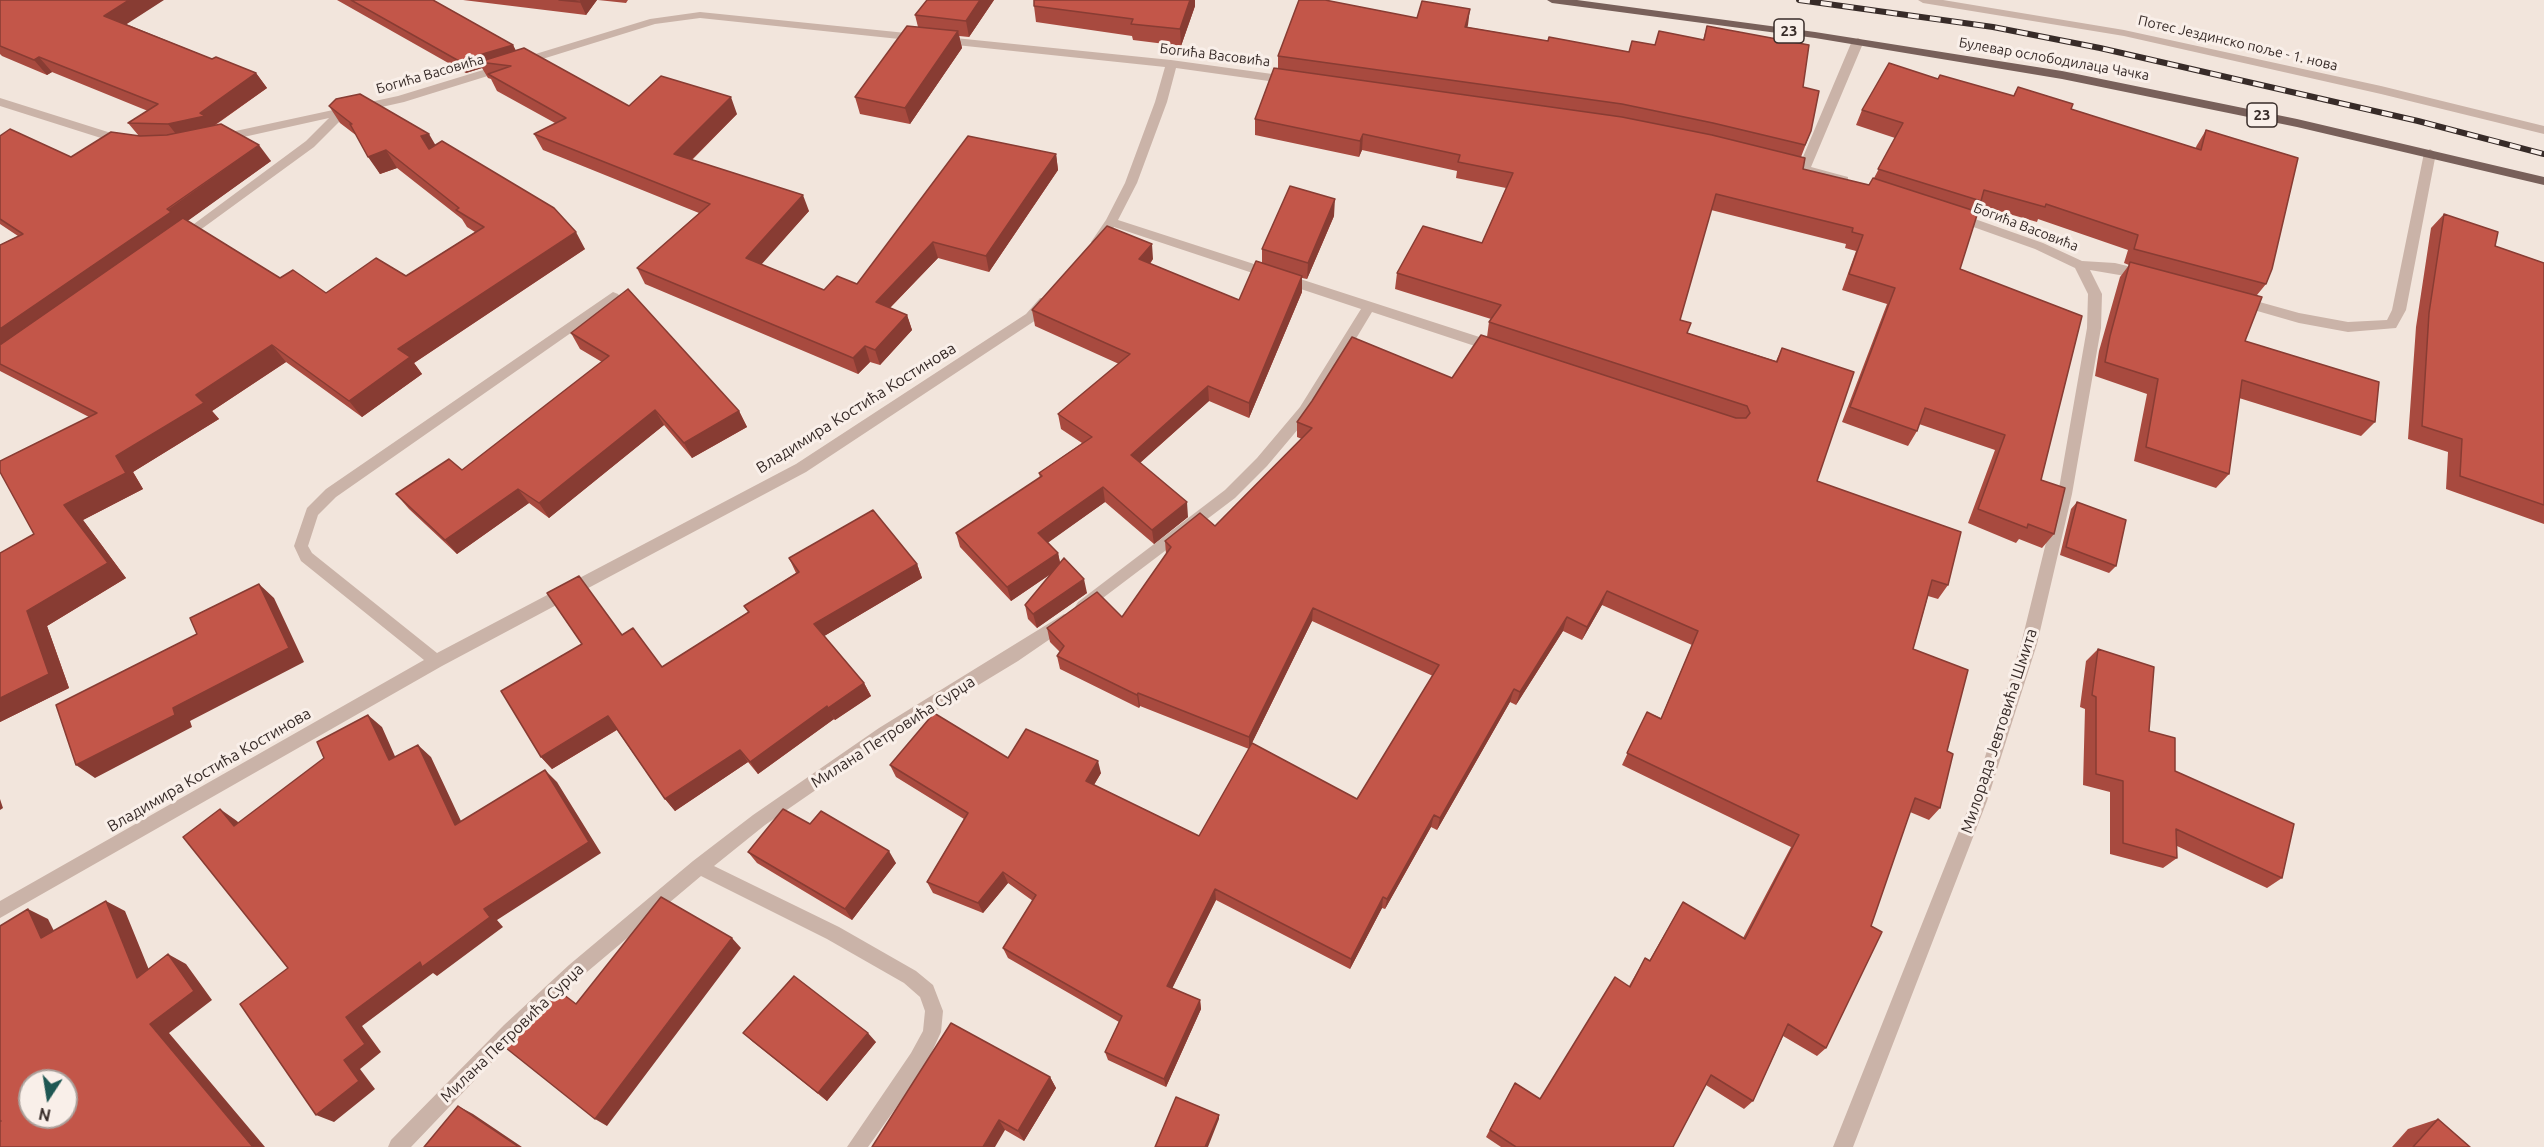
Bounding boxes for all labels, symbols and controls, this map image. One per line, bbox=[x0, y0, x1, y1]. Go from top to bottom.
street label: Потес Јездинско поље - 1. нова bbox=[2136, 12, 2340, 74]
road number: 23 bbox=[1774, 19, 1804, 43]
street label: Булевар ослободилаца Чачка bbox=[1957, 34, 2151, 84]
street label: Богића Васовића bbox=[1159, 40, 1271, 70]
street label: Богића Васовића bbox=[374, 51, 486, 97]
road number: 23 bbox=[2247, 103, 2277, 127]
street label: Богића Васовића bbox=[1971, 199, 2081, 255]
street label: Владимира Костића Костинова bbox=[753, 338, 959, 478]
street label: Милорада Јевтовића Шмита bbox=[1957, 626, 2041, 836]
street label: Милана Петровића Сурџа bbox=[807, 672, 979, 792]
street label: Владимира Костића Костинова bbox=[104, 704, 314, 836]
street label: Милана Петровића Сурџа bbox=[436, 960, 588, 1106]
north arrow bbox=[18, 1069, 78, 1129]
text: N bbox=[37, 1105, 52, 1125]

